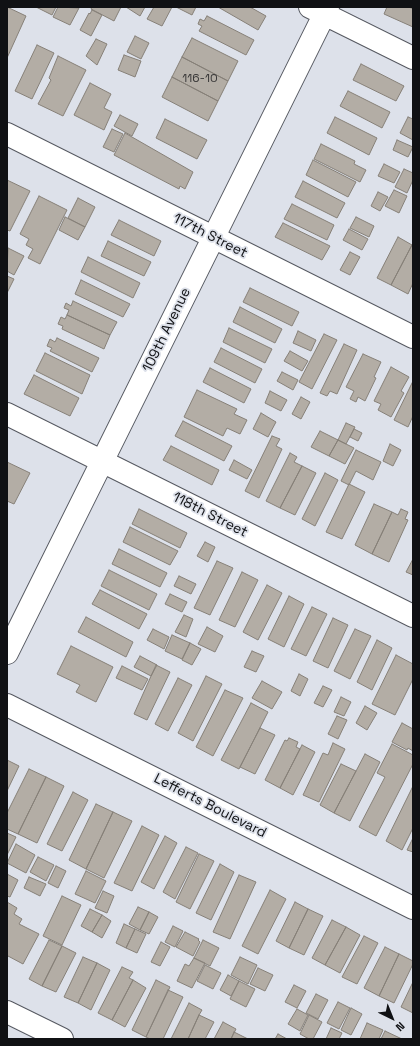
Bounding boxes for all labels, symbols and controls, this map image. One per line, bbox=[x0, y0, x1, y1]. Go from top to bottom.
house number: 116-10 bbox=[182, 72, 218, 86]
street label: 117th Street bbox=[170, 210, 250, 262]
street label: 109th Avenue bbox=[139, 285, 195, 375]
street label: 118th Street bbox=[170, 489, 250, 541]
street label: Lefferts Boulevard bbox=[151, 770, 269, 842]
north arrow bbox=[372, 998, 412, 1038]
text: N bbox=[393, 1019, 408, 1034]

